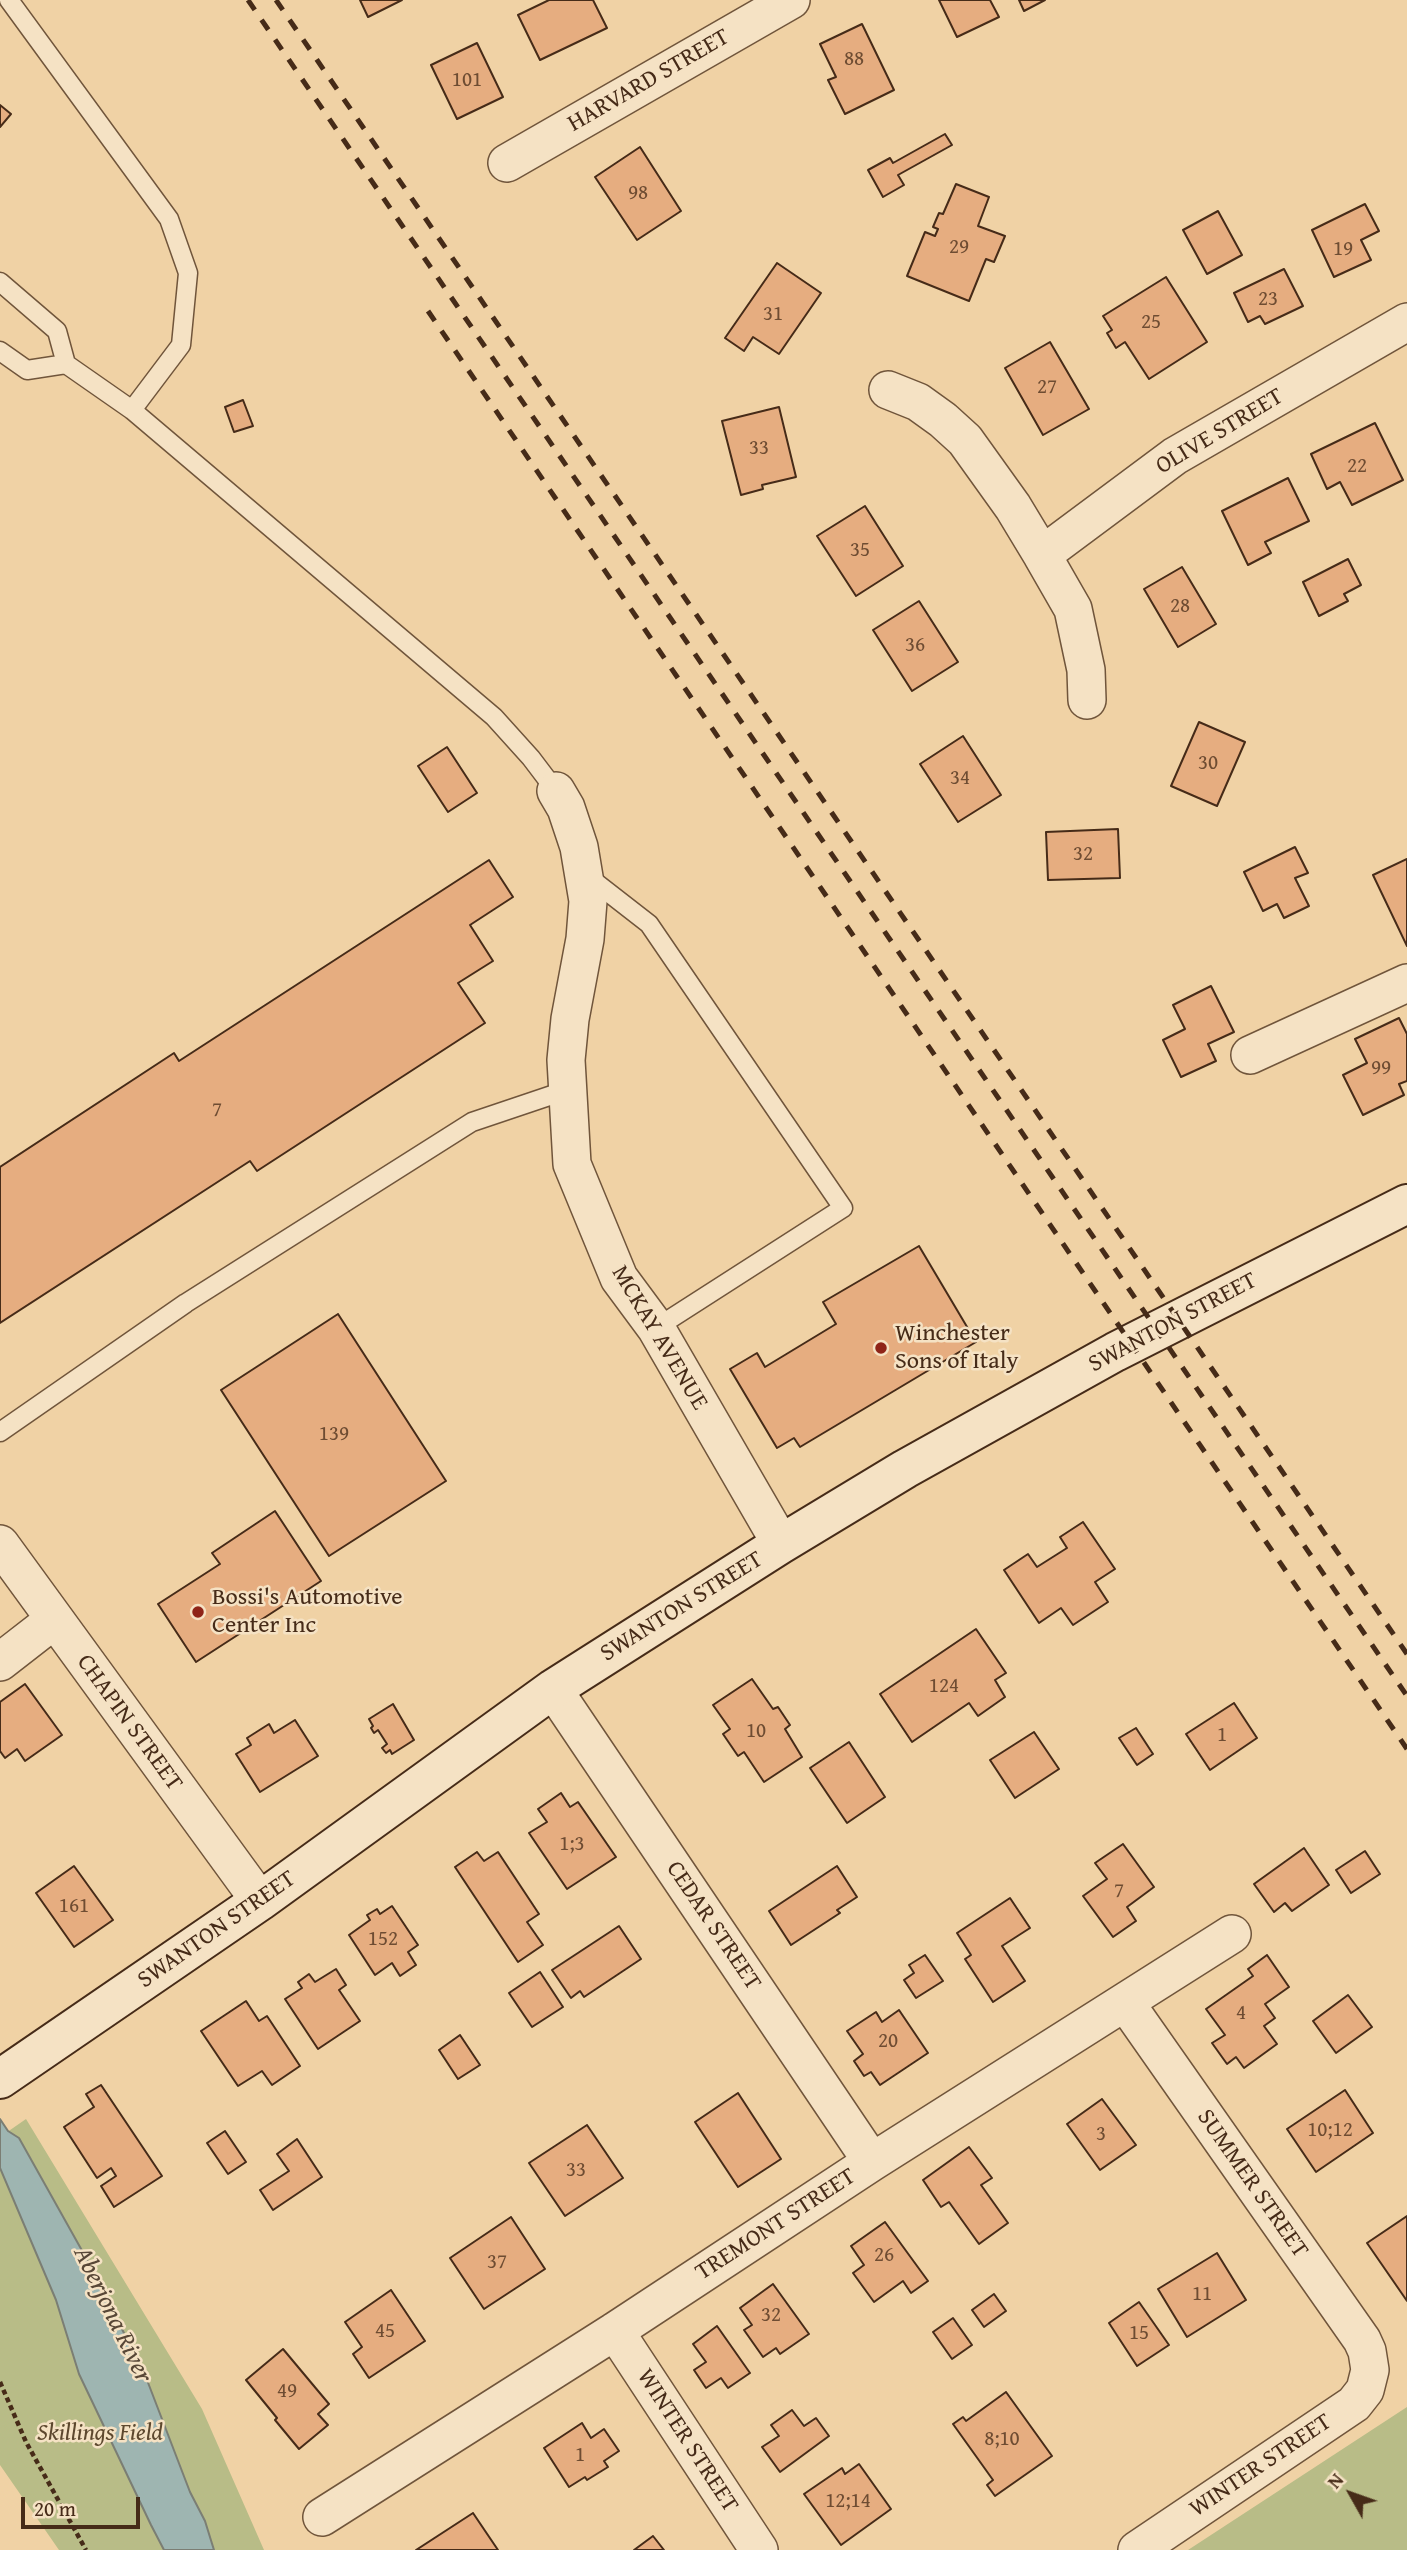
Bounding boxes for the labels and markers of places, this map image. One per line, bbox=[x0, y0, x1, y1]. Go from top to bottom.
place label: Winchester Sons of Italy bbox=[895, 1320, 1018, 1376]
marker: Winchester Sons of Italy bbox=[873, 1340, 889, 1356]
place label: Bossi's Automotive Center Inc bbox=[212, 1584, 403, 1640]
marker: Bossi's Automotive Center Inc bbox=[190, 1604, 206, 1620]

